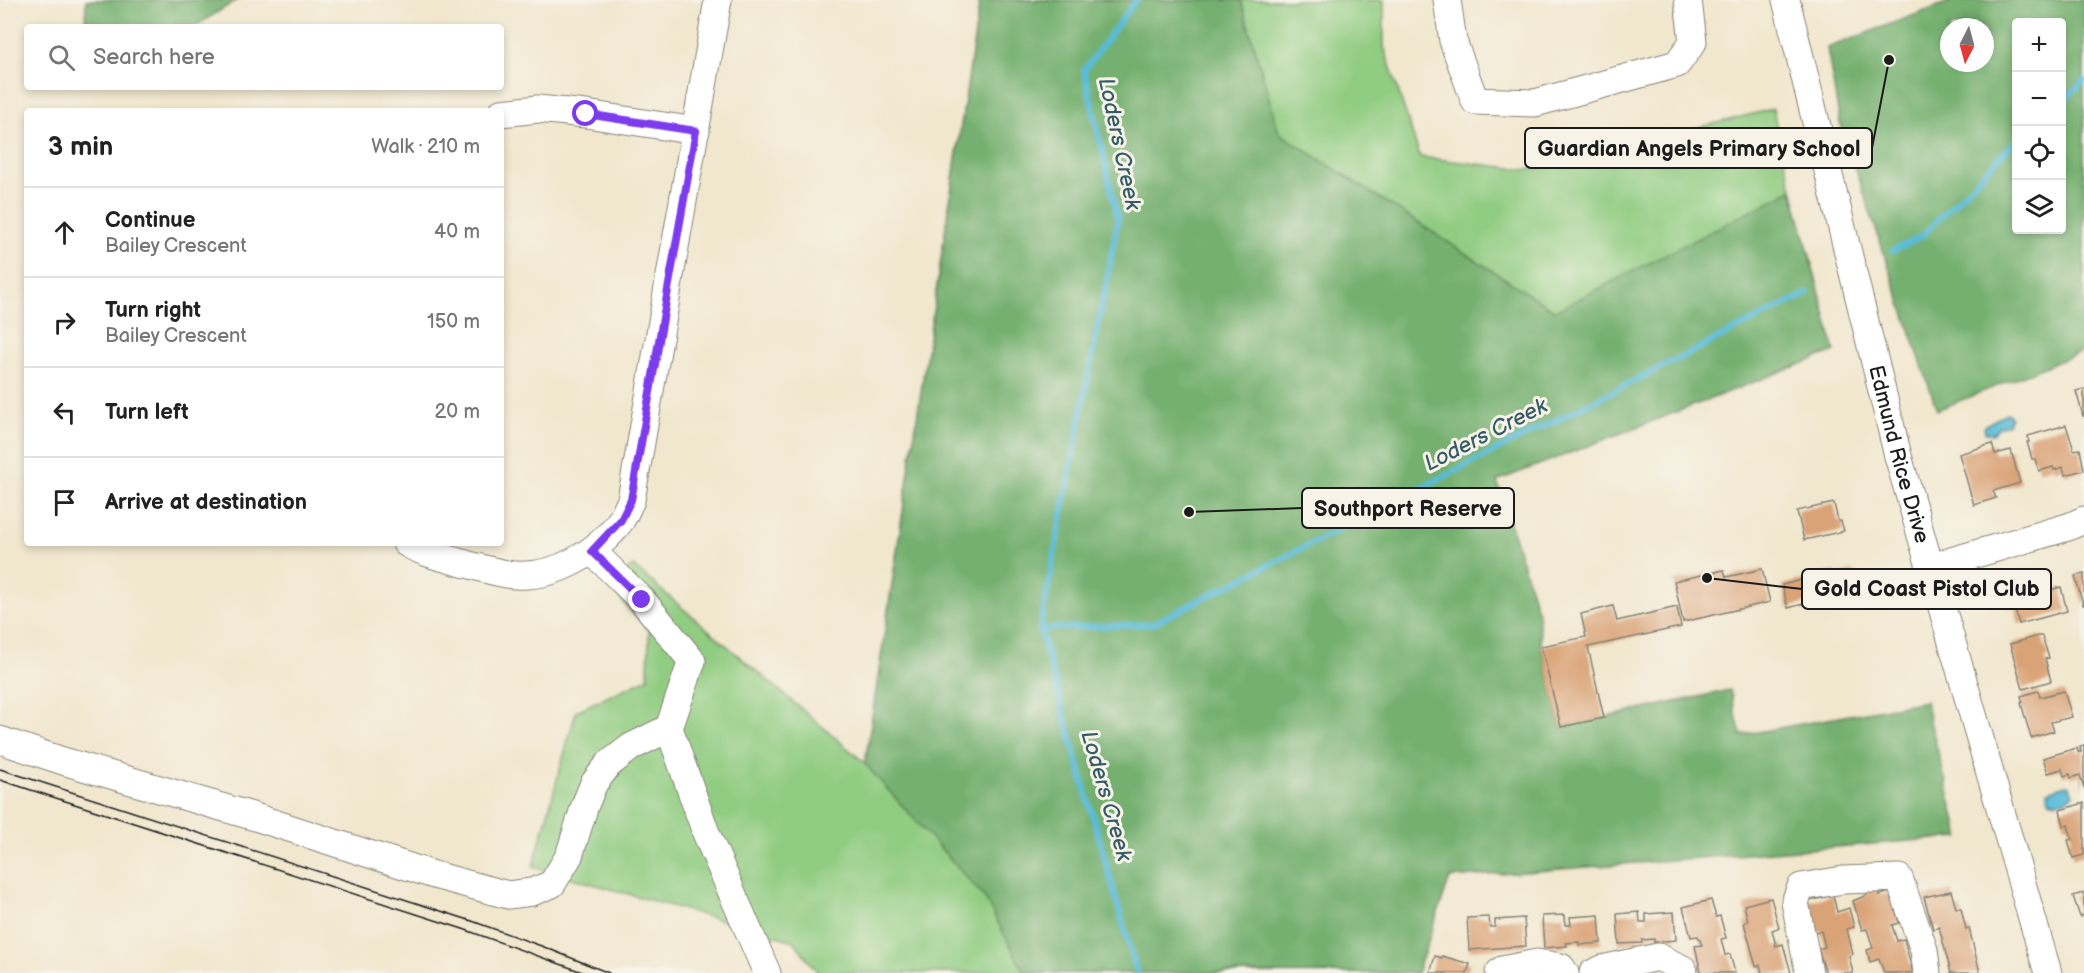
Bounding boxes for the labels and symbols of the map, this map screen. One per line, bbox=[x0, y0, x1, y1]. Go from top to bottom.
north arrow bbox=[1940, 18, 1994, 72]
water label: Loders Creek bbox=[1092, 75, 1146, 214]
route start bbox=[572, 100, 598, 126]
callout: Guardian Angels Primary School bbox=[1525, 128, 1872, 168]
text: Guardian Angels Primary School bbox=[1537, 136, 1861, 163]
street label: Edmund Rice Drive bbox=[1864, 363, 1935, 546]
water label: Loders Creek bbox=[1420, 392, 1553, 478]
callout: Southport Reserve bbox=[1302, 488, 1514, 528]
text: Southport Reserve bbox=[1314, 496, 1502, 523]
callout: Gold Coast Pistol Club bbox=[1802, 569, 2051, 609]
text: Gold Coast Pistol Club bbox=[1814, 576, 2040, 603]
route end bbox=[628, 586, 654, 612]
water label: Loders Creek bbox=[1074, 728, 1138, 866]

